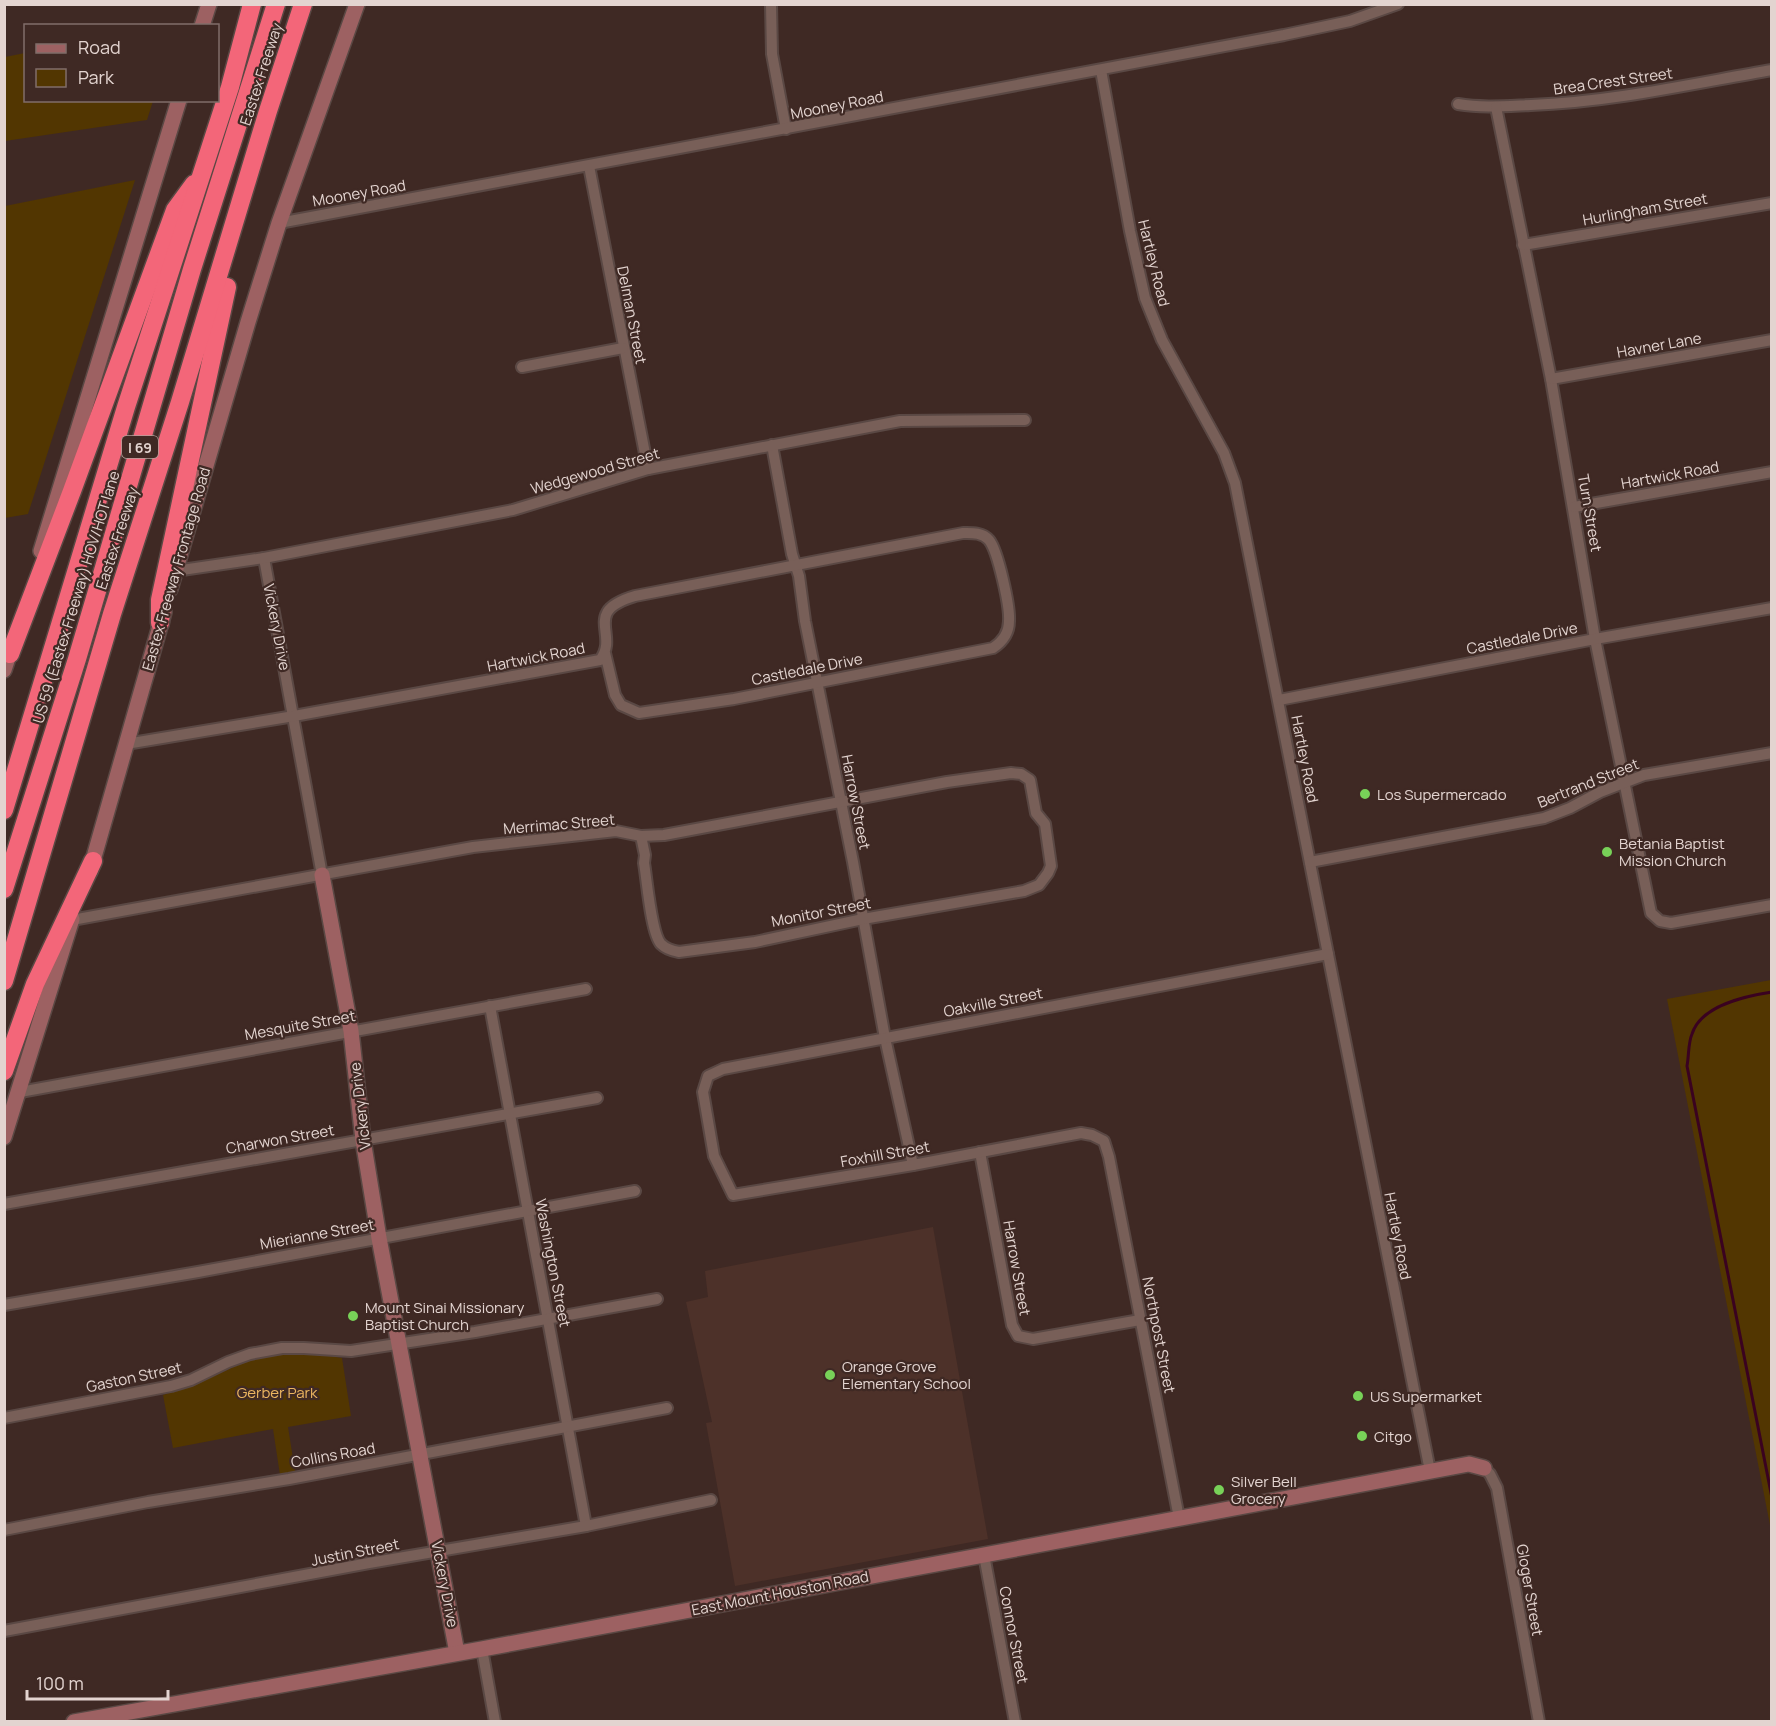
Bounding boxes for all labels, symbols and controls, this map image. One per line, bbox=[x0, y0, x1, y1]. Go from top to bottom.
street label: Eastex Freeway bbox=[235, 20, 288, 128]
legend bbox=[24, 24, 219, 102]
text: Road bbox=[78, 35, 121, 59]
street label: Brea Crest Street bbox=[1552, 62, 1674, 100]
text: Park bbox=[78, 65, 115, 89]
street label: Mooney Road bbox=[789, 86, 885, 124]
street label: Mooney Road bbox=[311, 174, 407, 212]
street label: Hurlingham Street bbox=[1581, 188, 1709, 230]
street label: Hartley Road bbox=[1133, 217, 1175, 309]
street label: Delman Street bbox=[612, 264, 652, 366]
street label: Havner Lane bbox=[1615, 327, 1703, 363]
road number: I 69 bbox=[122, 436, 158, 458]
street label: Wedgewood Street bbox=[528, 443, 662, 499]
street label: Hartwick Road bbox=[1619, 456, 1721, 494]
street label: Eastex Freeway Frontage Road bbox=[137, 465, 215, 673]
street label: US 59 (Eastex Freeway) HOV/HOT lane bbox=[27, 468, 125, 726]
street label: Turn Street bbox=[1573, 473, 1607, 553]
street label: Eastex Freeway bbox=[91, 484, 144, 592]
street label: Vickery Drive bbox=[258, 582, 296, 672]
street label: Castledale Drive bbox=[1465, 617, 1580, 659]
street label: Hartwick Road bbox=[485, 637, 587, 677]
street label: Castledale Drive bbox=[750, 648, 865, 690]
street label: Hartley Road bbox=[1286, 714, 1324, 804]
street label: Harrow Street bbox=[836, 753, 876, 851]
street label: Bertrand Street bbox=[1534, 753, 1642, 813]
place label: Los Supermercado bbox=[1377, 784, 1507, 805]
marker: Los Supermercado bbox=[1358, 787, 1372, 801]
street label: Merrimac Street bbox=[502, 809, 616, 839]
place label: Betania Baptist Mission Church bbox=[1619, 833, 1726, 871]
marker: Betania Baptist Mission Church bbox=[1600, 845, 1614, 859]
street label: Monitor Street bbox=[769, 892, 873, 932]
street label: Oakville Street bbox=[942, 982, 1044, 1022]
street label: Mesquite Street bbox=[243, 1005, 357, 1045]
street label: Vickery Drive bbox=[344, 1061, 376, 1151]
street label: Charwon Street bbox=[224, 1119, 336, 1159]
street label: Foxhill Street bbox=[839, 1136, 931, 1172]
street label: Hartley Road bbox=[1379, 1191, 1417, 1281]
street label: Washington Street bbox=[530, 1197, 576, 1329]
street label: Mierianne Street bbox=[258, 1214, 376, 1254]
street label: Harrow Street bbox=[998, 1219, 1036, 1317]
street label: Northpost Street bbox=[1137, 1275, 1181, 1395]
place label: Mount Sinai Missionary Baptist Church bbox=[365, 1297, 525, 1335]
marker: Mount Sinai Missionary Baptist Church bbox=[346, 1309, 360, 1323]
place label: Orange Grove Elementary School bbox=[842, 1356, 971, 1394]
street label: Gaston Street bbox=[84, 1357, 184, 1397]
marker: Orange Grove Elementary School bbox=[823, 1368, 837, 1382]
park label: Gerber Park bbox=[237, 1382, 318, 1403]
place label: US Supermarket bbox=[1370, 1386, 1482, 1407]
marker: US Supermarket bbox=[1351, 1389, 1365, 1403]
place label: Citgo bbox=[1374, 1426, 1412, 1447]
marker: Citgo bbox=[1355, 1429, 1369, 1443]
street label: Collins Road bbox=[289, 1437, 377, 1473]
place label: Silver Bell Grocery bbox=[1231, 1471, 1297, 1509]
marker: Silver Bell Grocery bbox=[1212, 1483, 1226, 1497]
street label: Justin Street bbox=[309, 1533, 401, 1571]
street label: Vickery Drive bbox=[426, 1539, 464, 1629]
street label: Gloger Street bbox=[1512, 1542, 1548, 1638]
street label: East Mount Houston Road bbox=[690, 1566, 870, 1620]
street label: Connor Street bbox=[994, 1585, 1034, 1685]
scale bar bbox=[27, 1663, 168, 1701]
text: 100 m bbox=[36, 1671, 84, 1695]

